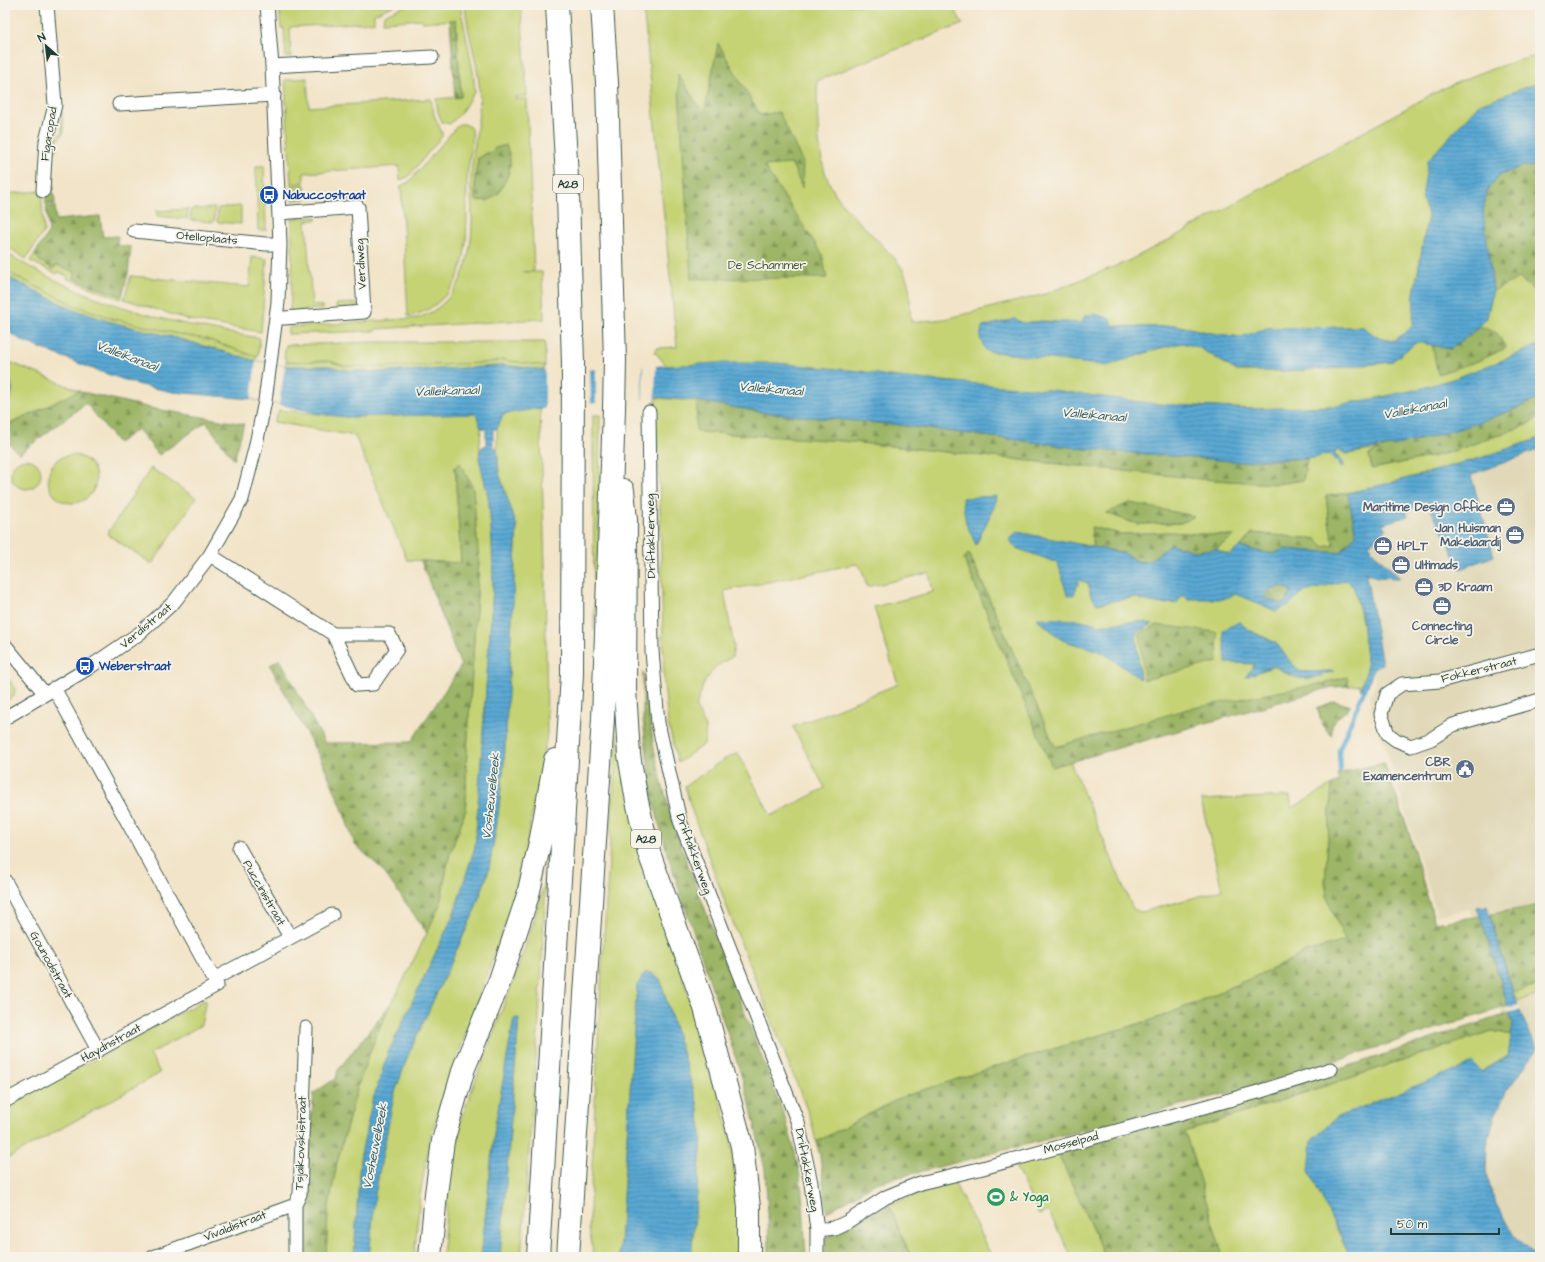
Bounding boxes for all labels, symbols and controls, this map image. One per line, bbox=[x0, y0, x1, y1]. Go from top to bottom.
north arrow bbox=[26, 26, 66, 66]
text: N bbox=[35, 29, 48, 46]
street label: Figaropad bbox=[36, 106, 63, 163]
road number: A28 bbox=[553, 175, 583, 193]
bus stop icon: Nabuccostraat bbox=[258, 184, 280, 206]
place label: Nabuccostraat bbox=[283, 187, 366, 204]
street label: Otelloplaats bbox=[176, 227, 238, 249]
street label: Verdiweg bbox=[351, 238, 372, 290]
park label: De Schammer bbox=[728, 257, 806, 274]
water label: Valleikanaal bbox=[94, 336, 162, 377]
water label: Valleikanaal bbox=[738, 377, 806, 401]
water label: Valleikanaal bbox=[415, 381, 481, 401]
water label: Valleikanaal bbox=[1382, 394, 1450, 424]
water label: Valleikanaal bbox=[1061, 403, 1129, 427]
street label: Driftakkerweg bbox=[642, 494, 661, 578]
office icon: Maritime Design Office bbox=[1495, 496, 1517, 518]
place label: Maritime Design Office bbox=[1363, 499, 1493, 518]
place label: Jan Huisman Makelaardij bbox=[1434, 520, 1502, 552]
office icon: Jan Huisman Makelaardij bbox=[1504, 524, 1526, 546]
office icon: HPLT bbox=[1372, 535, 1394, 557]
place label: HPLT bbox=[1397, 538, 1428, 555]
office icon: Ultimads bbox=[1390, 554, 1412, 576]
place label: Ultimads bbox=[1414, 557, 1458, 574]
office icon: 3D Kraam bbox=[1413, 576, 1435, 598]
place label: 3D Kraam bbox=[1437, 579, 1493, 596]
office icon: Connecting Circle bbox=[1431, 595, 1453, 617]
street label: Verdistraat bbox=[116, 599, 176, 653]
place label: Connecting Circle bbox=[1412, 618, 1473, 649]
street label: Fokkerstraat bbox=[1439, 652, 1519, 688]
bus stop icon: Weberstraat bbox=[74, 655, 96, 677]
place label: Weberstraat bbox=[98, 658, 171, 675]
water label: Vosheuvelbeek bbox=[477, 751, 505, 840]
place label: CBR Examencentrum bbox=[1363, 754, 1452, 785]
public building icon: CBR Examencentrum bbox=[1454, 758, 1476, 780]
street label: Driftakkerweg bbox=[671, 811, 716, 897]
road number: A28 bbox=[631, 830, 661, 848]
street label: Puccinistraat bbox=[238, 857, 290, 929]
street label: Gounodstraat bbox=[25, 928, 77, 1002]
street label: Haydnstraat bbox=[78, 1019, 145, 1067]
street label: Tsjaikovskistraat bbox=[291, 1096, 311, 1190]
water label: Vosheuvelbeek bbox=[358, 1100, 392, 1191]
street label: Driftakkerweg bbox=[790, 1127, 823, 1213]
street label: Mosselpad bbox=[1042, 1128, 1100, 1158]
sports icon: & Yoga bbox=[985, 1186, 1007, 1208]
place label: & Yoga bbox=[1009, 1189, 1049, 1208]
street label: Vivaldistraat bbox=[201, 1206, 269, 1246]
scale bar bbox=[1391, 1210, 1499, 1236]
text: 50 m bbox=[1397, 1216, 1428, 1233]

